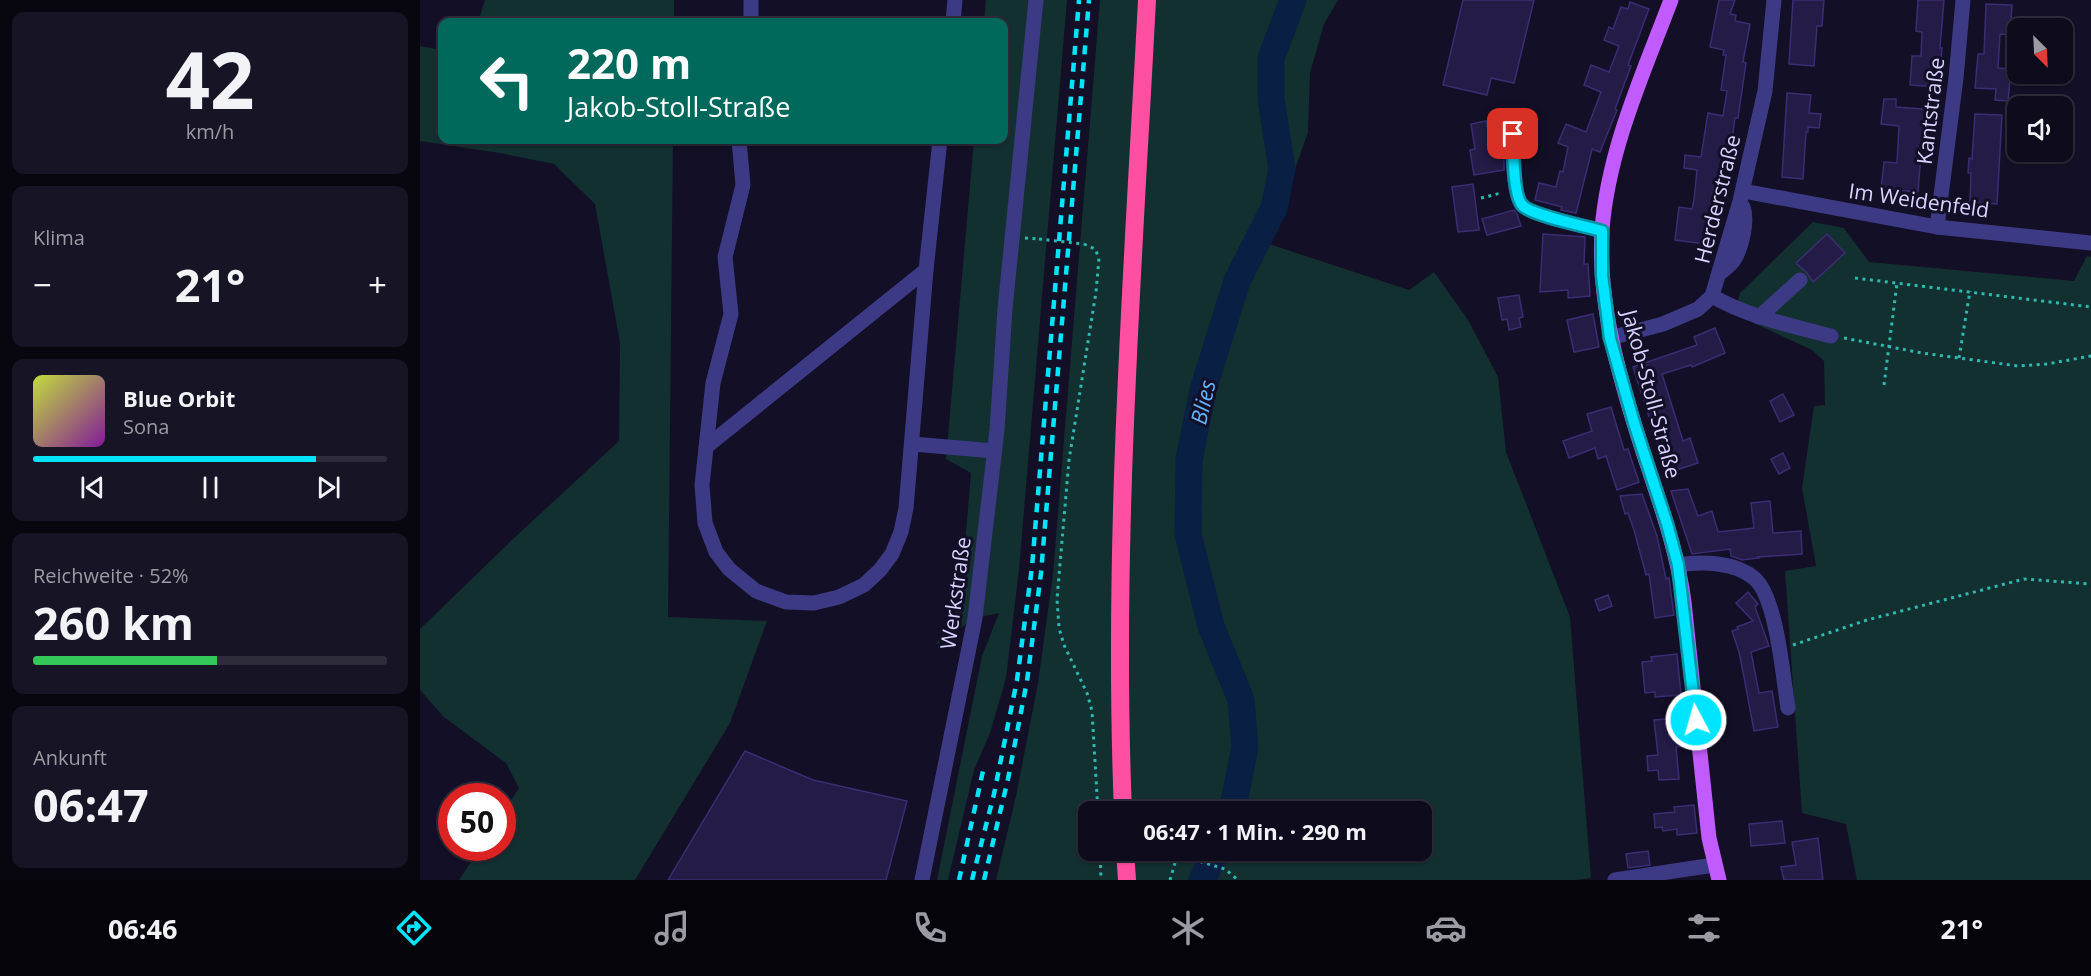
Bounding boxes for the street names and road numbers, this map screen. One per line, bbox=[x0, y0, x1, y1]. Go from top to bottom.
street label: Kantstraße bbox=[1910, 56, 1950, 166]
street label: Herderstraße bbox=[1687, 132, 1747, 266]
street label: Im Weidenfeld bbox=[1847, 176, 1991, 224]
street label: Jakob-Stoll-Straße bbox=[1615, 305, 1688, 482]
street label: Werkstraße bbox=[933, 535, 977, 651]

